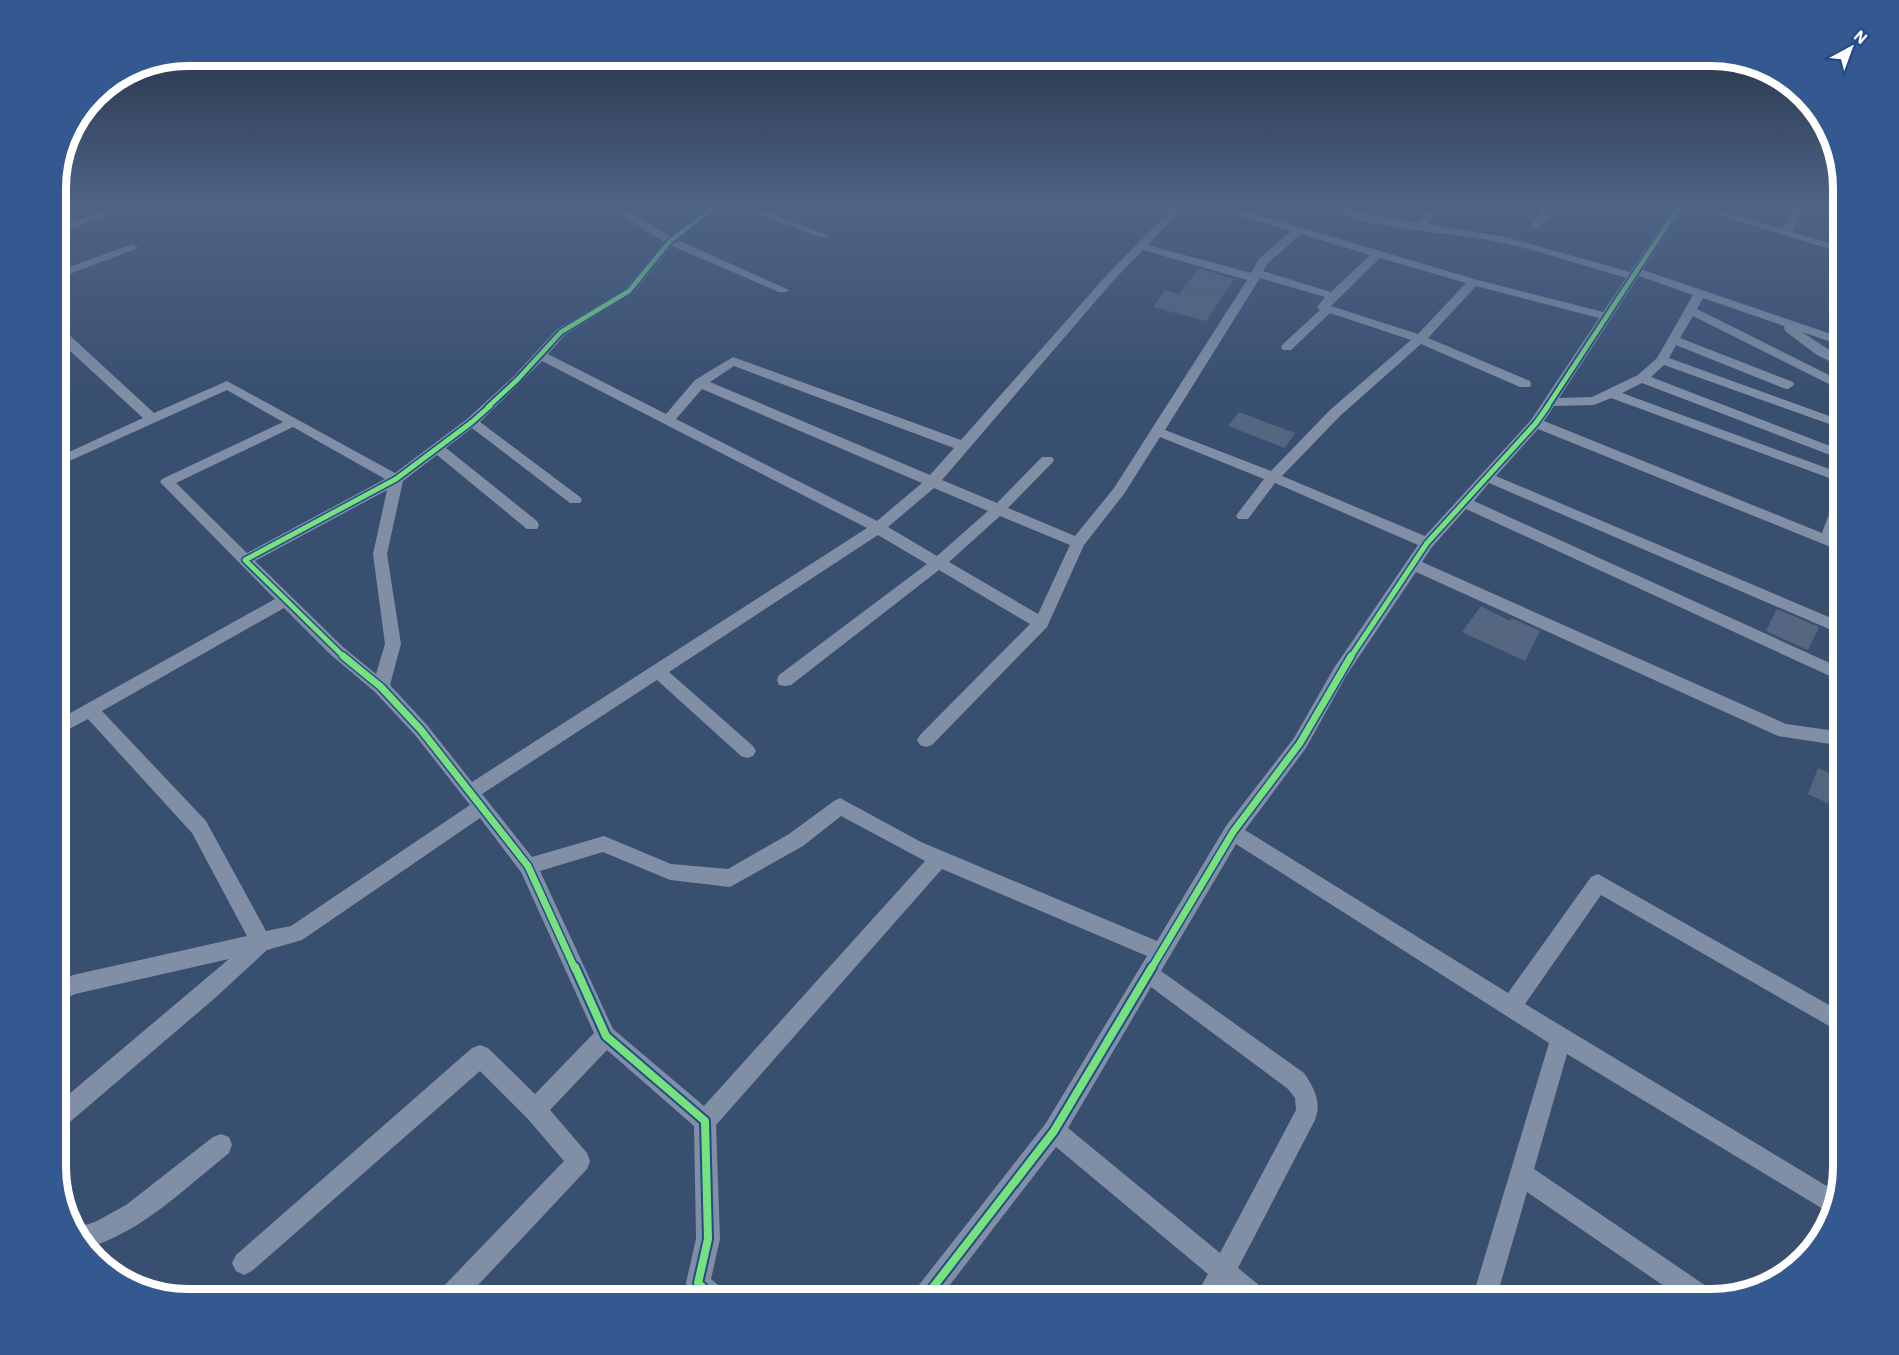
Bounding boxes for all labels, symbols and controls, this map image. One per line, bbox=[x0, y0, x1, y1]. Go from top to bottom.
north arrow bbox=[1821, 18, 1881, 78]
text: N bbox=[1850, 25, 1872, 48]

